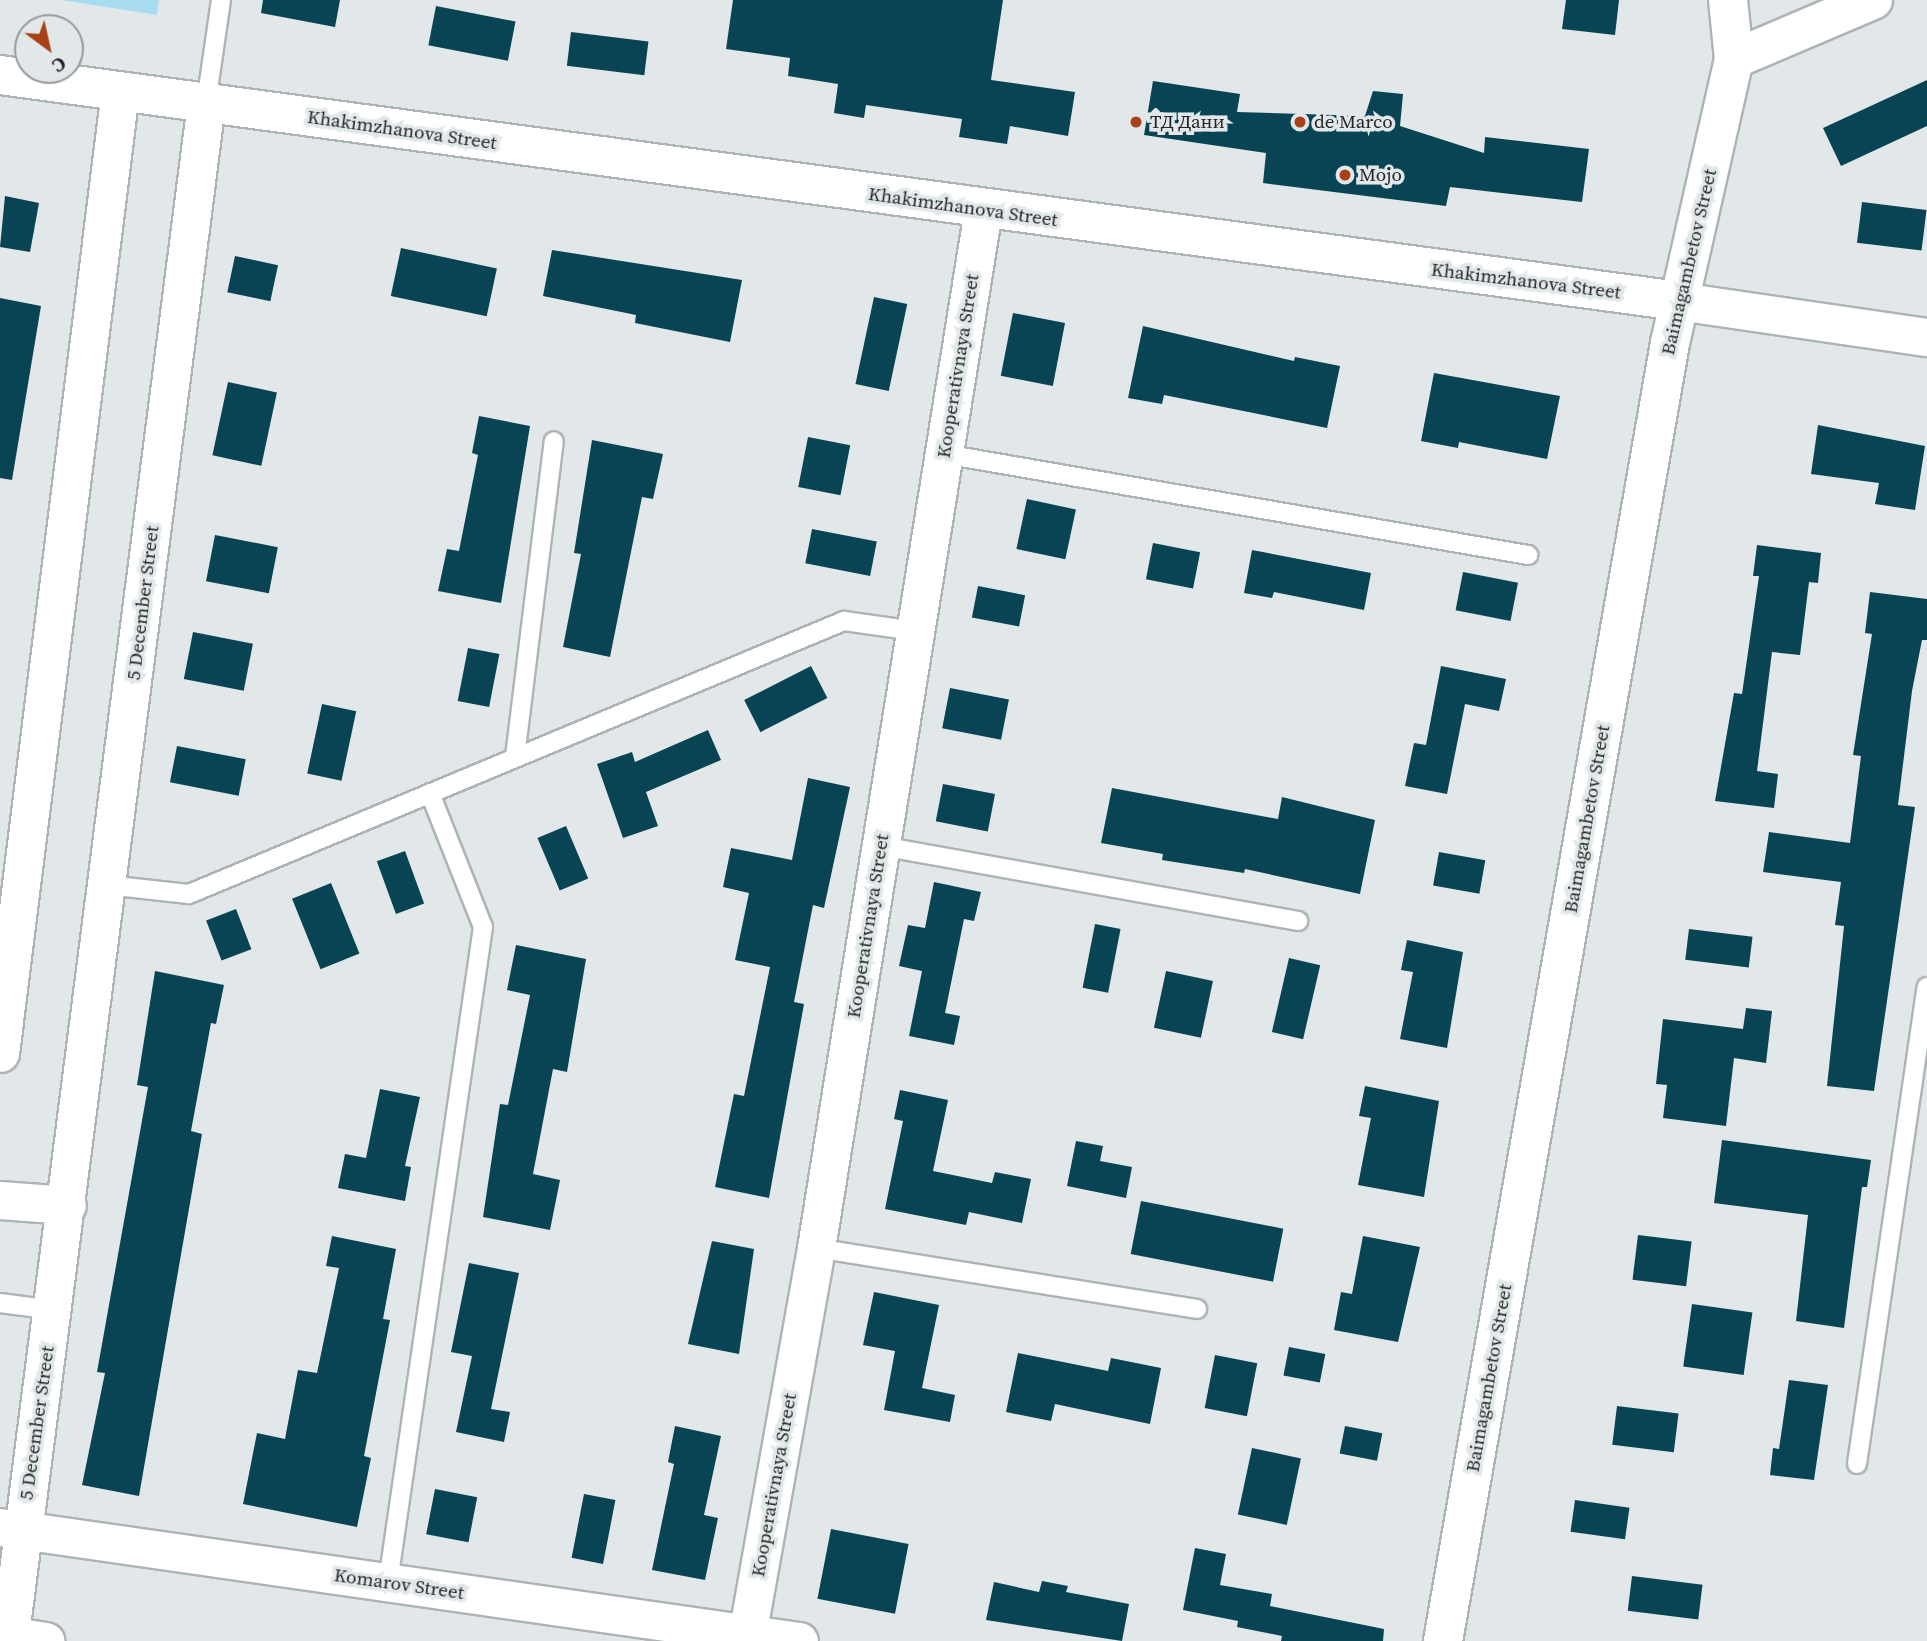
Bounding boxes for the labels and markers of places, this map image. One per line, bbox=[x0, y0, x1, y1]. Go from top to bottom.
place label: ТД Дани bbox=[1150, 111, 1225, 133]
place label: de Marco bbox=[1314, 111, 1393, 133]
marker: ТД Дани bbox=[1128, 114, 1144, 130]
marker: de Marco bbox=[1292, 114, 1308, 130]
place label: Mojo bbox=[1359, 164, 1402, 186]
marker: Mojo bbox=[1337, 167, 1353, 183]

